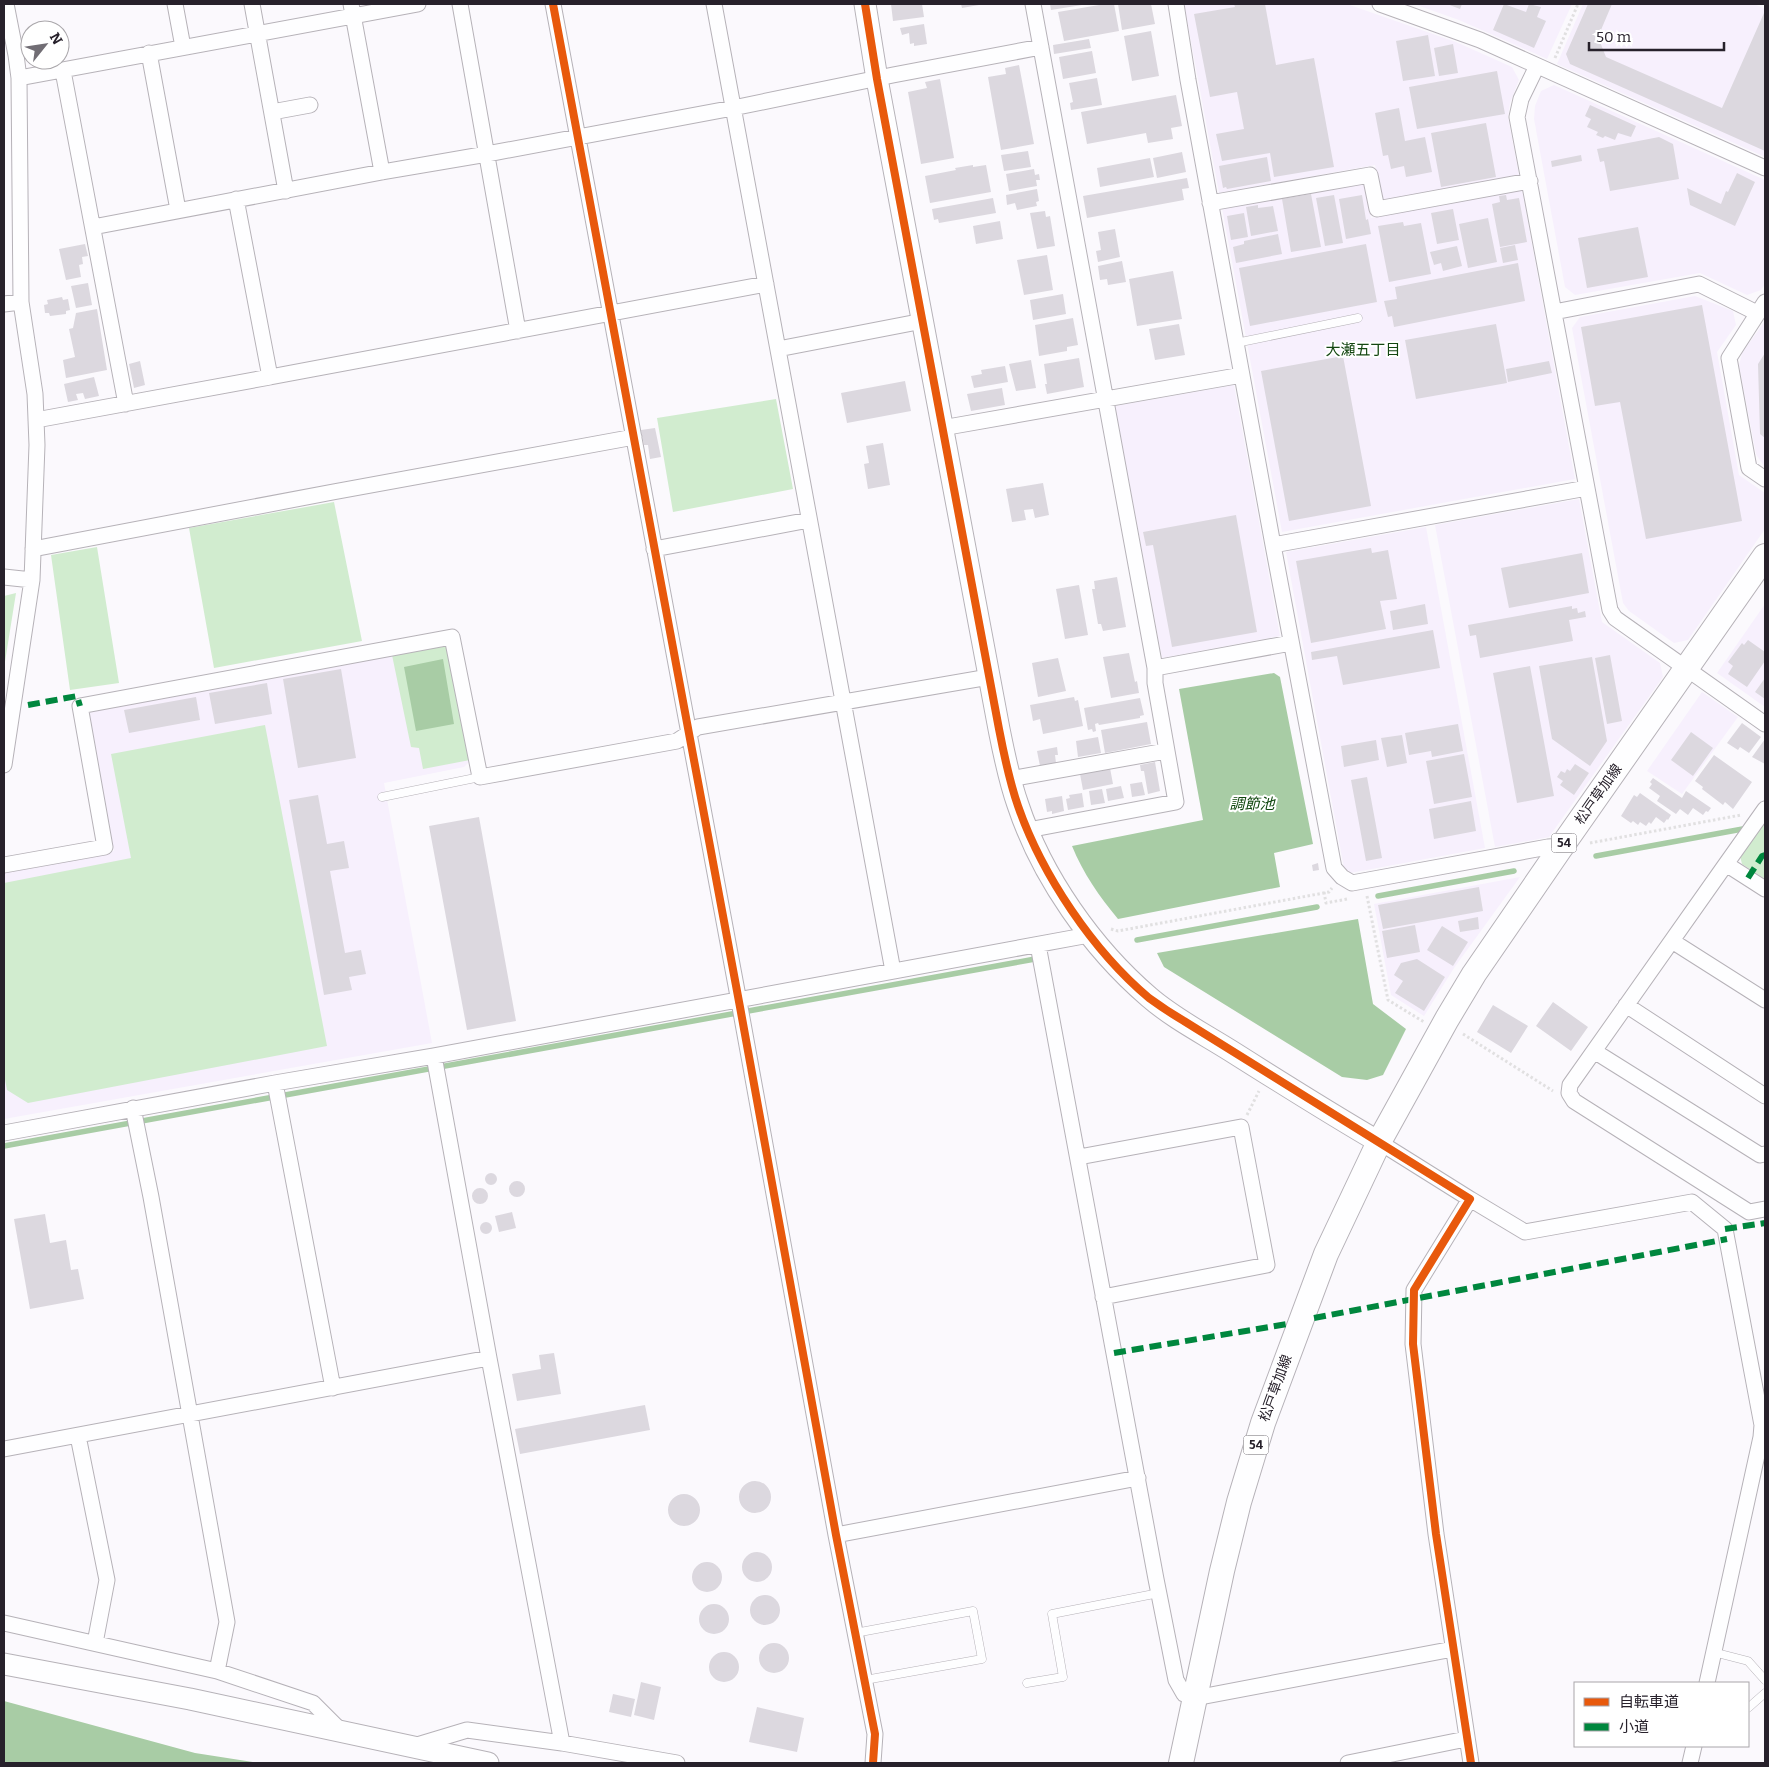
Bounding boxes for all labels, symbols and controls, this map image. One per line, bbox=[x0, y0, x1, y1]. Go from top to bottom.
north arrow bbox=[20, 20, 70, 70]
scale bar bbox=[1589, 20, 1724, 52]
text: 50 m bbox=[1596, 28, 1632, 46]
text: N bbox=[46, 30, 66, 48]
district label: 大瀬五丁目 bbox=[1325, 341, 1401, 359]
street label: 松戸草加線 bbox=[1571, 761, 1625, 828]
water label: 調節池 bbox=[1229, 795, 1276, 813]
road number: 54 bbox=[1552, 834, 1576, 852]
street label: 松戸草加線 bbox=[1256, 1352, 1295, 1424]
road number: 54 bbox=[1244, 1436, 1268, 1454]
legend bbox=[1574, 1682, 1749, 1747]
text: 自転車道 bbox=[1619, 1693, 1679, 1711]
text: 小道 bbox=[1619, 1718, 1649, 1736]

